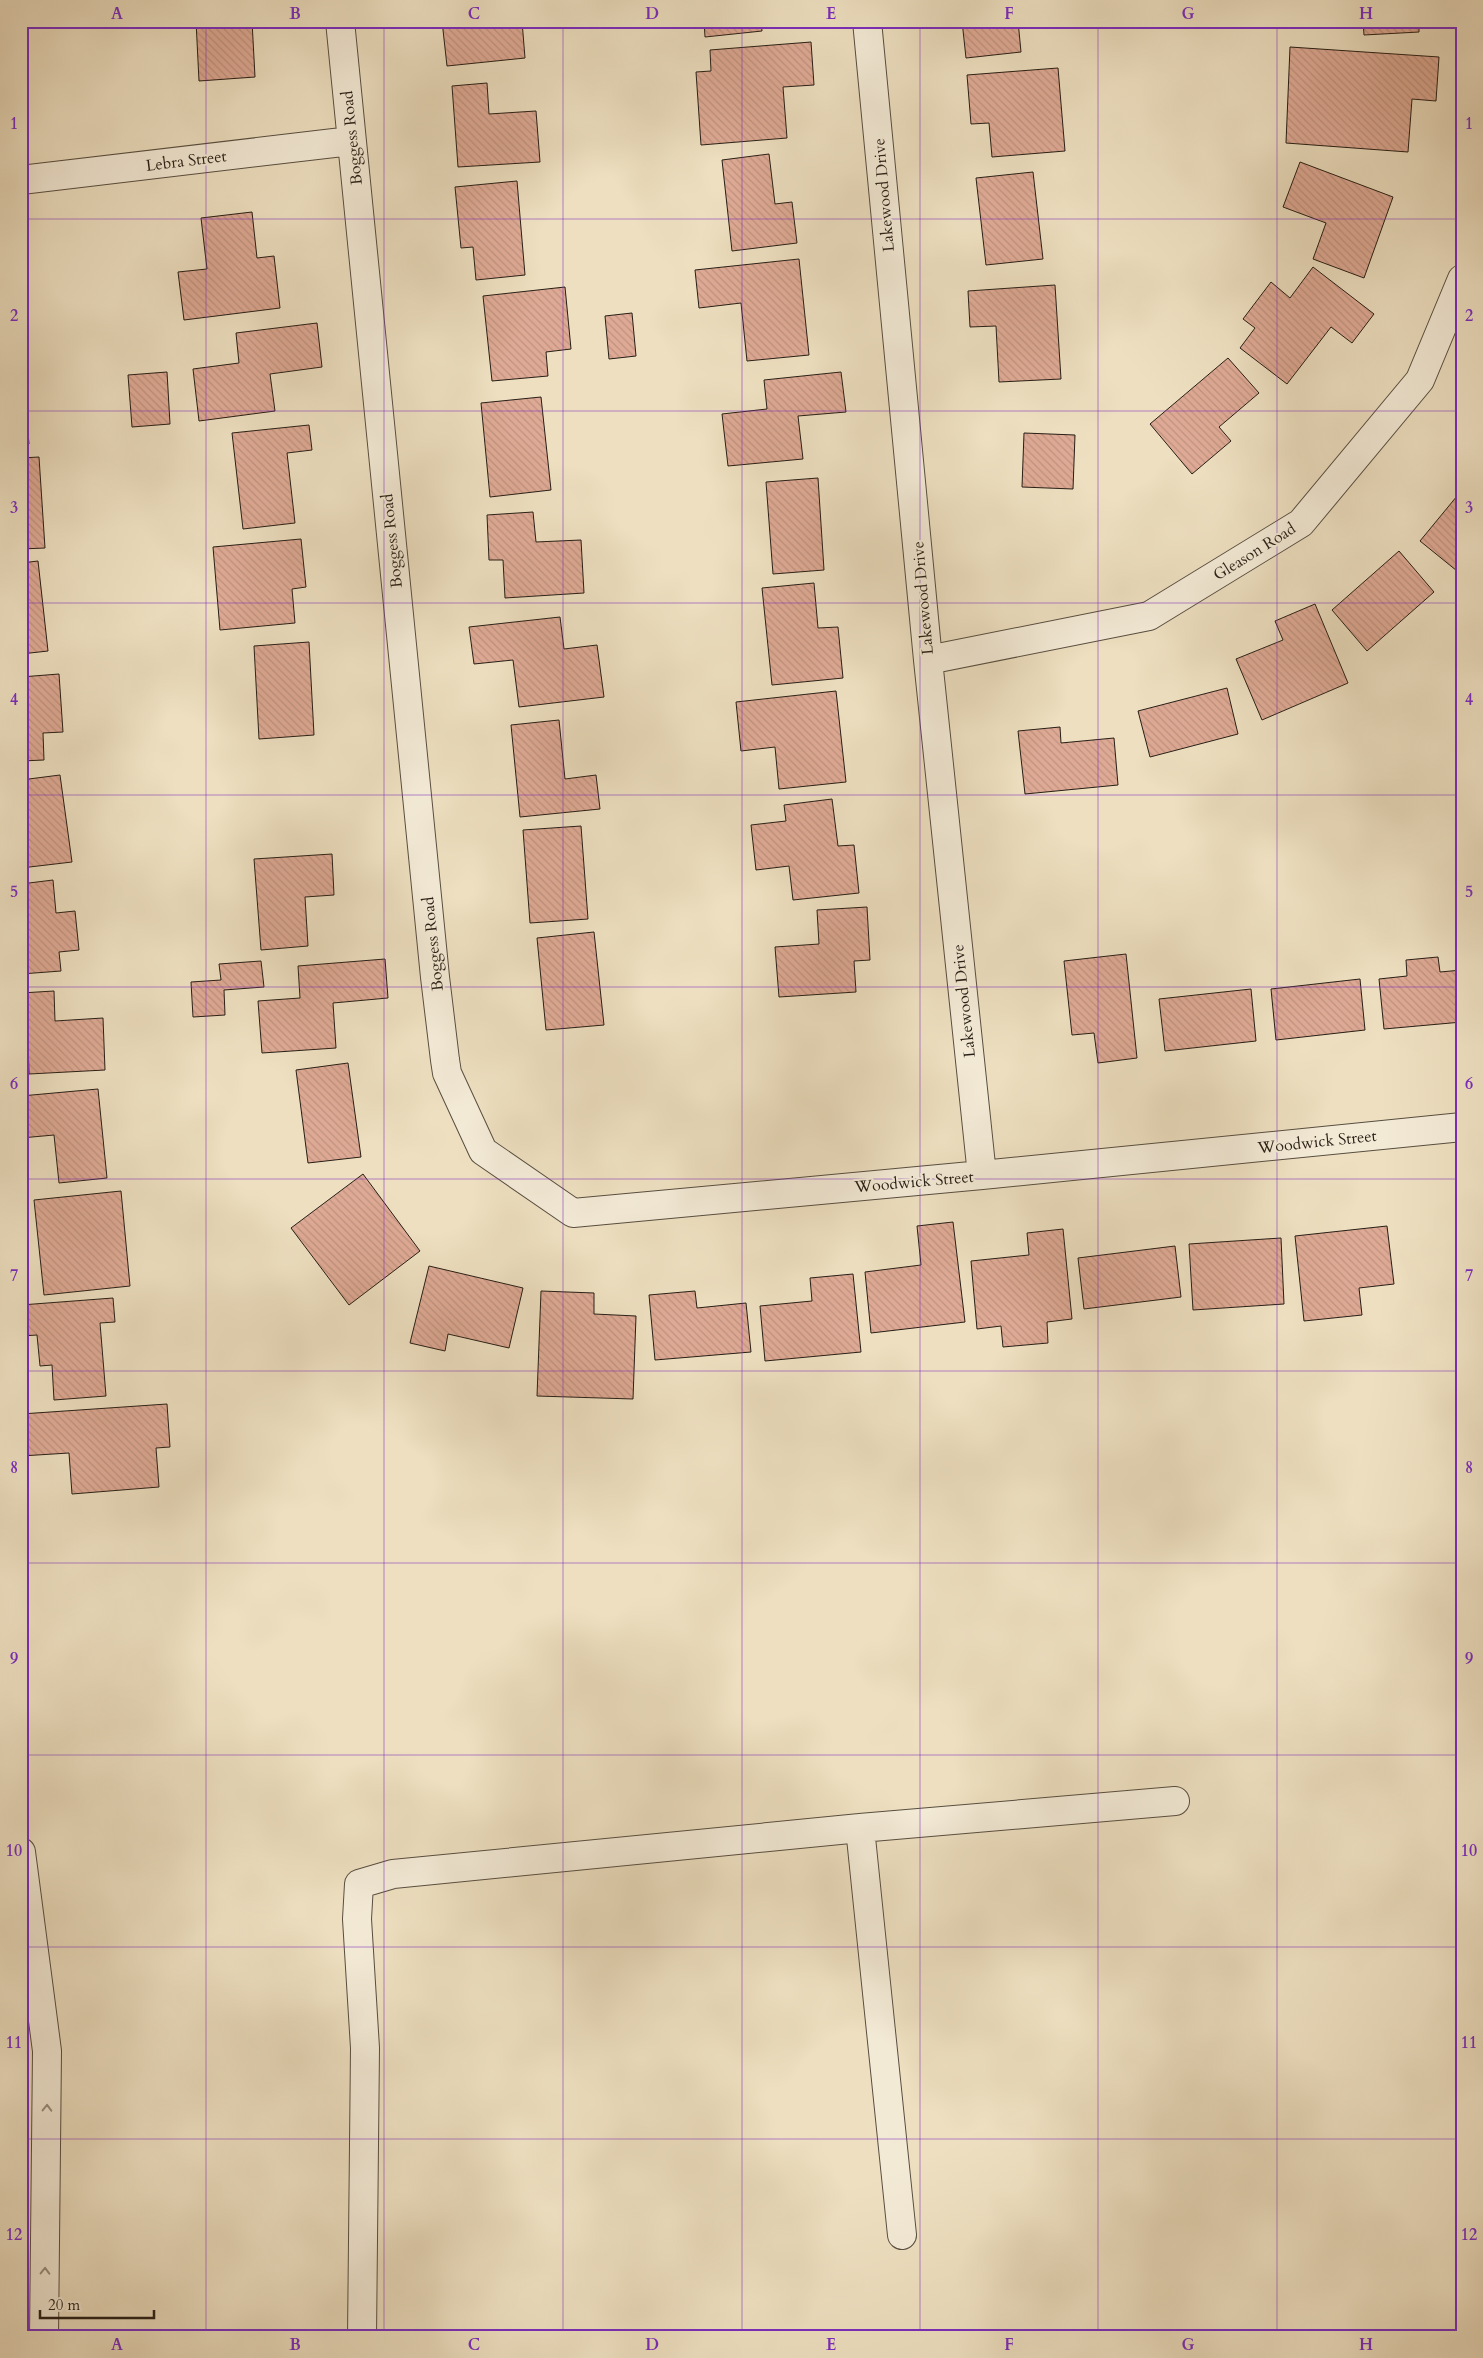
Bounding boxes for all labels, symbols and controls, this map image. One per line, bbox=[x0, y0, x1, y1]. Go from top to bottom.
text: A bbox=[111, 3, 123, 25]
text: B bbox=[289, 3, 301, 25]
text: C bbox=[468, 3, 480, 25]
text: D bbox=[645, 3, 659, 25]
text: E bbox=[826, 3, 836, 25]
text: F bbox=[1004, 3, 1014, 25]
text: G bbox=[1181, 3, 1195, 25]
text: H bbox=[1359, 3, 1373, 25]
street label: Boggess Road bbox=[336, 89, 368, 186]
text: 1 bbox=[10, 113, 18, 135]
text: 1 bbox=[1465, 113, 1473, 135]
street label: Lakewood Drive bbox=[868, 137, 900, 253]
street label: Lebra Street bbox=[145, 145, 228, 177]
text: 2 bbox=[10, 305, 18, 327]
text: 2 bbox=[1465, 305, 1473, 327]
street label: Boggess Road bbox=[376, 492, 408, 589]
text: 3 bbox=[10, 497, 18, 519]
text: 3 bbox=[1465, 497, 1473, 519]
street label: Gleason Road bbox=[1209, 517, 1300, 586]
street label: Lakewood Drive bbox=[907, 540, 939, 656]
text: 4 bbox=[10, 689, 18, 711]
text: 4 bbox=[1465, 689, 1473, 711]
text: 5 bbox=[10, 881, 18, 903]
text: 5 bbox=[1465, 881, 1473, 903]
street label: Boggess Road bbox=[417, 895, 449, 992]
street label: Lakewood Drive bbox=[947, 943, 981, 1059]
text: 6 bbox=[10, 1073, 18, 1095]
text: 6 bbox=[1465, 1073, 1473, 1095]
street label: Woodwick Street bbox=[1256, 1125, 1378, 1159]
street label: Woodwick Street bbox=[853, 1166, 975, 1198]
text: 7 bbox=[10, 1265, 18, 1287]
text: 7 bbox=[1465, 1265, 1473, 1287]
text: 8 bbox=[10, 1457, 18, 1479]
text: 8 bbox=[1465, 1457, 1473, 1479]
text: 9 bbox=[10, 1648, 18, 1670]
text: 9 bbox=[1465, 1648, 1473, 1670]
text: 10 bbox=[6, 1840, 22, 1862]
text: 10 bbox=[1461, 1840, 1477, 1862]
text: 11 bbox=[6, 2032, 22, 2054]
text: 11 bbox=[1461, 2032, 1477, 2054]
one-way arrow bbox=[42, 2104, 52, 2112]
text: 12 bbox=[6, 2224, 22, 2246]
text: 12 bbox=[1461, 2224, 1477, 2246]
one-way arrow bbox=[40, 2266, 50, 2274]
scale bar bbox=[40, 2288, 154, 2320]
text: 20 m bbox=[48, 2295, 80, 2315]
text: A bbox=[111, 2334, 123, 2356]
text: B bbox=[289, 2334, 301, 2356]
text: C bbox=[468, 2334, 480, 2356]
text: D bbox=[645, 2334, 659, 2356]
text: E bbox=[826, 2334, 836, 2356]
text: F bbox=[1004, 2334, 1014, 2356]
text: G bbox=[1181, 2334, 1195, 2356]
text: H bbox=[1359, 2334, 1373, 2356]

